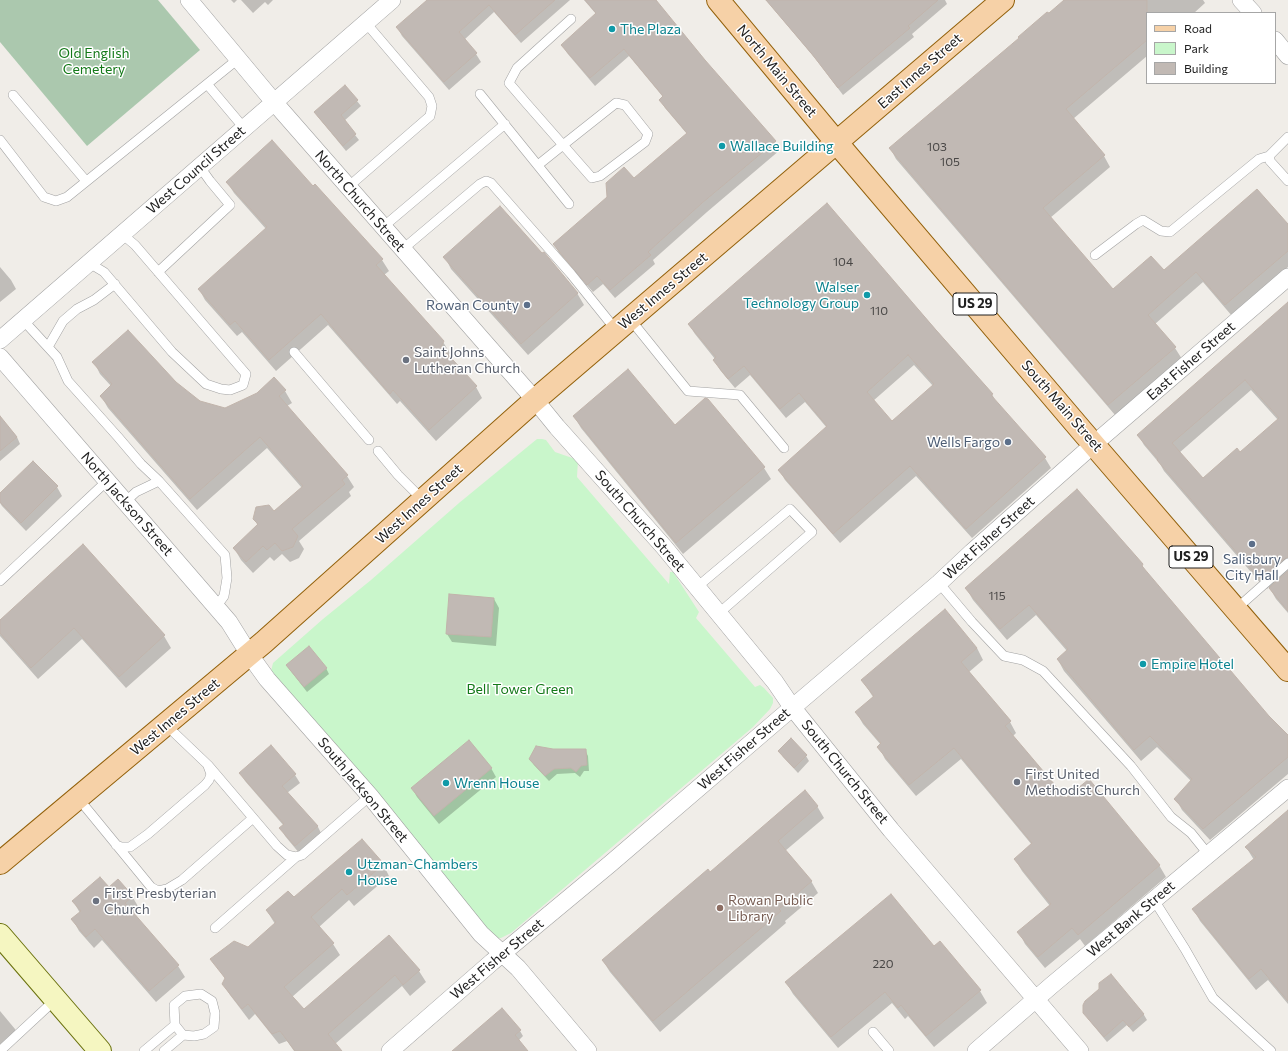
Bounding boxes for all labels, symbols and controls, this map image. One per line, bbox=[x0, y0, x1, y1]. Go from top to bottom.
legend bbox=[1146, 12, 1276, 84]
place label: The Plaza bbox=[620, 21, 681, 37]
street label: North Main Street bbox=[733, 21, 821, 121]
text: Road bbox=[1184, 21, 1212, 35]
marker: The Plaza bbox=[607, 24, 617, 34]
street label: East Innes Street bbox=[874, 30, 966, 112]
text: Park bbox=[1184, 41, 1209, 55]
park label: Old English Cemetery bbox=[58, 45, 130, 78]
text: Building bbox=[1184, 61, 1228, 75]
street label: West Council Street bbox=[143, 122, 249, 218]
place label: Wallace Building bbox=[730, 138, 834, 154]
house number: 103 bbox=[927, 140, 947, 154]
marker: Wallace Building bbox=[717, 141, 727, 151]
street label: North Church Street bbox=[311, 147, 409, 255]
house number: 105 bbox=[940, 155, 960, 169]
street label: West Innes Street bbox=[615, 249, 711, 333]
house number: 104 bbox=[833, 255, 853, 269]
place label: Walser Technology Group bbox=[743, 279, 859, 312]
marker: Walser Technology Group bbox=[862, 290, 872, 300]
road number: US 29 bbox=[953, 293, 997, 315]
place label: Rowan County bbox=[426, 297, 519, 313]
marker: Rowan County bbox=[522, 300, 532, 310]
house number: 110 bbox=[870, 304, 888, 318]
street label: East Fisher Street bbox=[1143, 318, 1239, 404]
place label: Saint Johns Lutheran Church bbox=[414, 344, 520, 376]
marker: Saint Johns Lutheran Church bbox=[401, 355, 411, 365]
street label: South Main Street bbox=[1018, 357, 1106, 455]
place label: Wells Fargo bbox=[927, 434, 1000, 450]
marker: Wells Fargo bbox=[1003, 437, 1013, 447]
street label: North Jackson Street bbox=[77, 449, 177, 559]
street label: West Innes Street bbox=[372, 460, 466, 548]
street label: South Church Street bbox=[591, 467, 689, 575]
street label: West Fisher Street bbox=[940, 493, 1038, 583]
marker: Salisbury City Hall bbox=[1247, 539, 1257, 549]
road number: US 29 bbox=[1169, 546, 1213, 568]
place label: Salisbury City Hall bbox=[1223, 551, 1281, 584]
house number: 115 bbox=[988, 589, 1006, 603]
place label: Empire Hotel bbox=[1151, 656, 1234, 672]
marker: Empire Hotel bbox=[1138, 659, 1148, 669]
street label: West Innes Street bbox=[127, 675, 223, 759]
park label: Bell Tower Green bbox=[466, 681, 574, 697]
street label: West Fisher Street bbox=[694, 704, 794, 794]
street label: South Church Street bbox=[798, 717, 892, 827]
street label: South Jackson Street bbox=[314, 734, 412, 846]
place label: First United Methodist Church bbox=[1025, 766, 1140, 798]
place label: Wrenn House bbox=[454, 775, 539, 791]
marker: First United Methodist Church bbox=[1012, 777, 1022, 787]
marker: Wrenn House bbox=[441, 778, 451, 788]
place label: Utzman-Chambers House bbox=[357, 856, 478, 888]
marker: Utzman-Chambers House bbox=[344, 867, 354, 877]
street label: West Bank Street bbox=[1084, 877, 1178, 961]
place label: First Presbyterian Church bbox=[104, 885, 217, 918]
place label: Rowan Public Library bbox=[728, 892, 813, 924]
marker: First Presbyterian Church bbox=[91, 896, 101, 906]
marker: Rowan Public Library bbox=[715, 903, 725, 913]
street label: West Fisher Street bbox=[447, 915, 547, 1003]
house number: 220 bbox=[872, 957, 894, 971]

